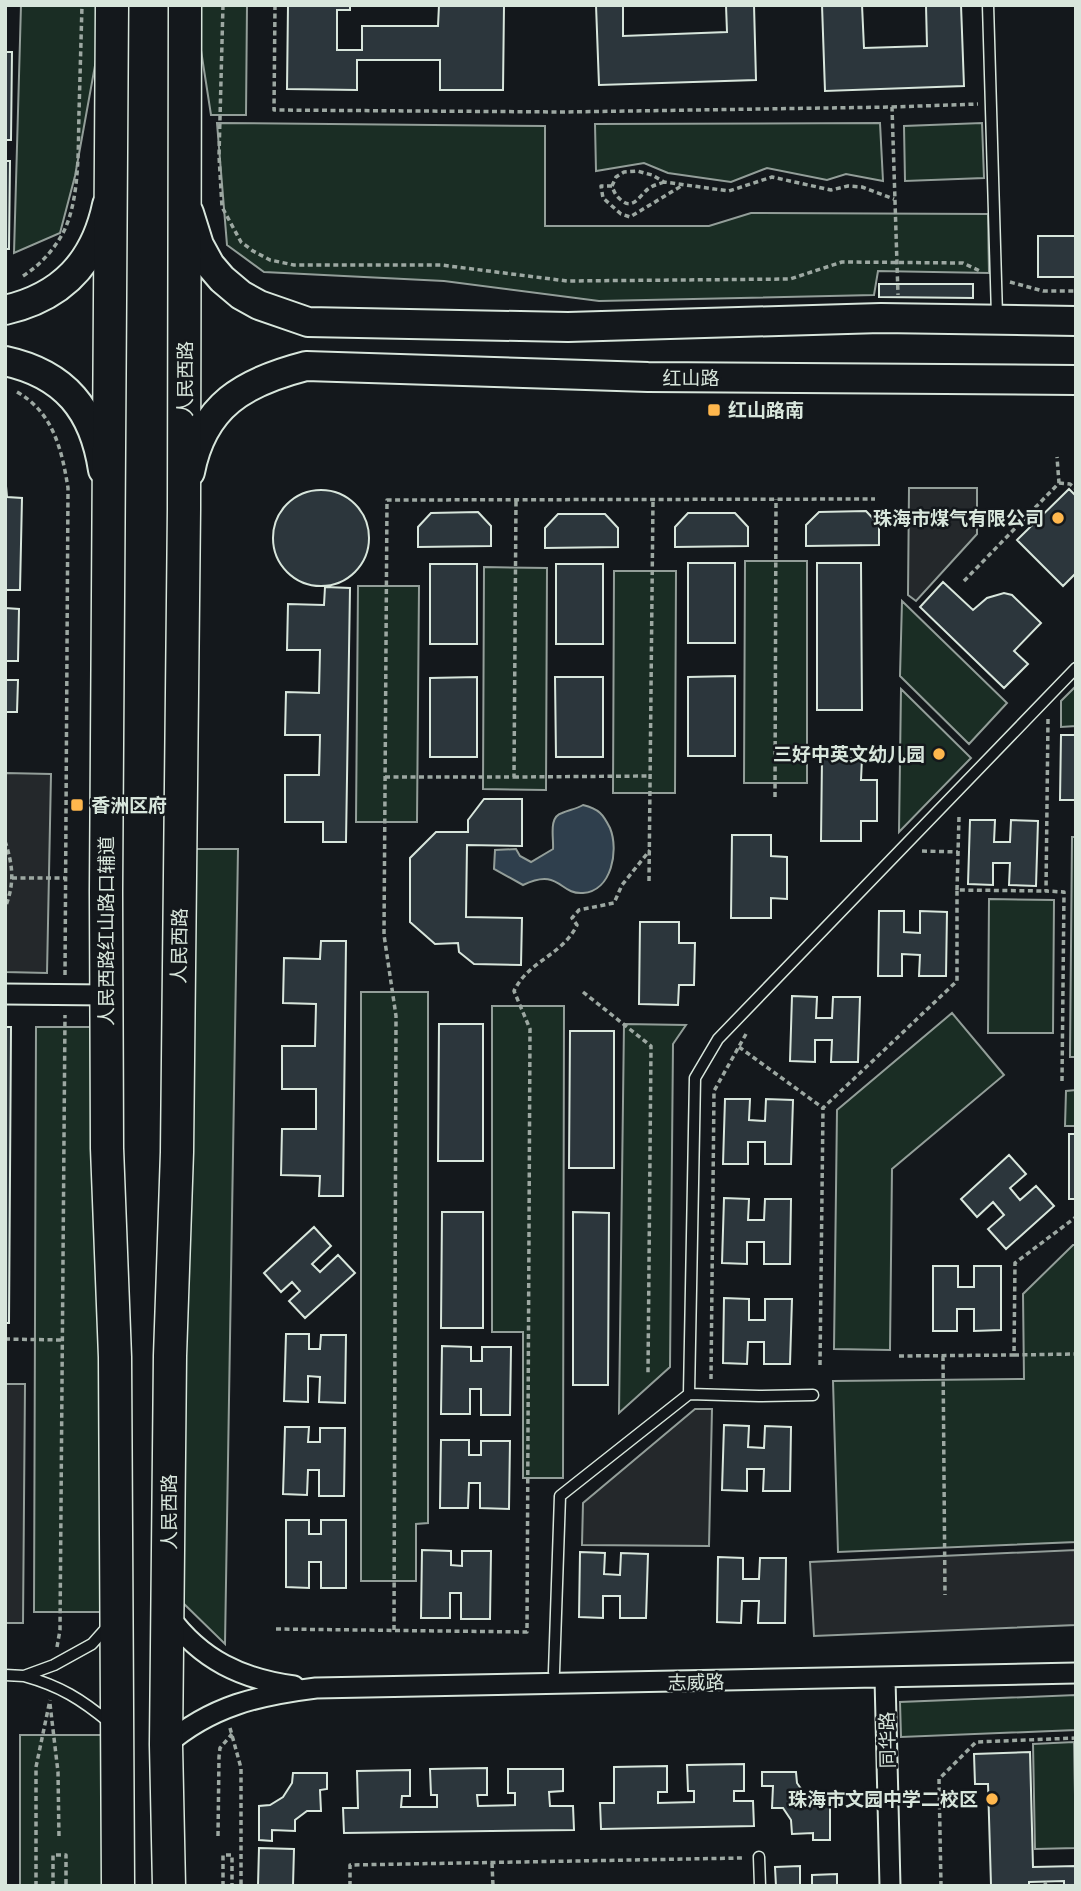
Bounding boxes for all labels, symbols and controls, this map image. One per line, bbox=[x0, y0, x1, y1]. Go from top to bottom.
street label: 人民西路 bbox=[175, 341, 199, 417]
street label: 红山路 bbox=[662, 368, 720, 392]
place label: 红山路南 bbox=[728, 400, 804, 424]
marker: 红山路南 bbox=[706, 402, 722, 418]
place label: 珠海市煤气有限公司 bbox=[873, 508, 1044, 532]
marker: 珠海市煤气有限公司 bbox=[1050, 510, 1066, 526]
place label: 三好中英文幼儿园 bbox=[773, 744, 925, 768]
marker: 三好中英文幼儿园 bbox=[931, 746, 947, 762]
place label: 香洲区府 bbox=[91, 795, 167, 819]
marker: 香洲区府 bbox=[69, 797, 85, 813]
street label: 人民西路红山路口辅道 bbox=[96, 836, 120, 1026]
street label: 人民西路 bbox=[168, 908, 194, 984]
street label: 人民西路 bbox=[159, 1474, 183, 1550]
street label: 志威路 bbox=[667, 1672, 725, 1696]
street label: 同华路 bbox=[877, 1711, 901, 1769]
place label: 珠海市文园中学二校区 bbox=[788, 1789, 978, 1813]
marker: 珠海市文园中学二校区 bbox=[984, 1791, 1000, 1807]

